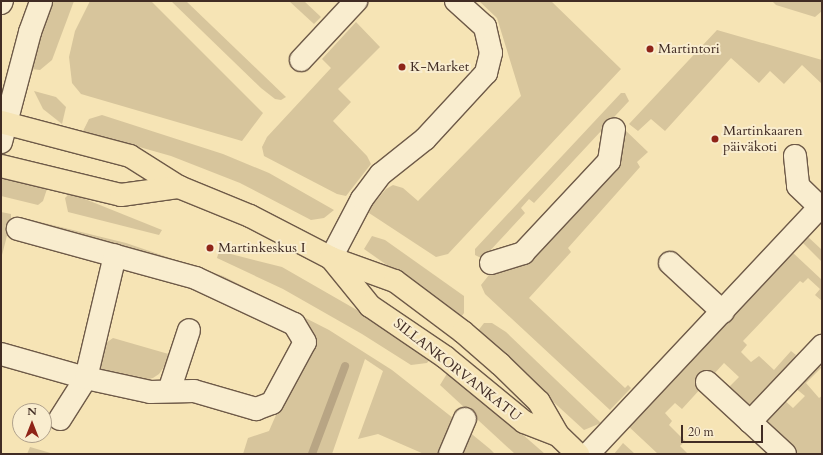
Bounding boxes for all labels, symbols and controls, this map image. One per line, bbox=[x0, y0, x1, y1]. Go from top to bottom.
place label: Martintori bbox=[658, 41, 720, 57]
marker: Martintori bbox=[645, 44, 655, 54]
place label: K-Market bbox=[410, 59, 469, 75]
marker: K-Market bbox=[397, 62, 407, 72]
place label: Martinkaaren päiväkoti bbox=[723, 123, 803, 156]
marker: Martinkaaren päiväkoti bbox=[710, 134, 720, 144]
place label: Martinkeskus I bbox=[218, 240, 306, 256]
marker: Martinkeskus I bbox=[205, 243, 215, 253]
street label: SILLANKORVANKATU bbox=[390, 315, 524, 425]
north arrow bbox=[12, 403, 52, 443]
text: N bbox=[27, 404, 37, 419]
scale bar bbox=[683, 417, 765, 443]
text: 20 m bbox=[688, 424, 714, 440]

